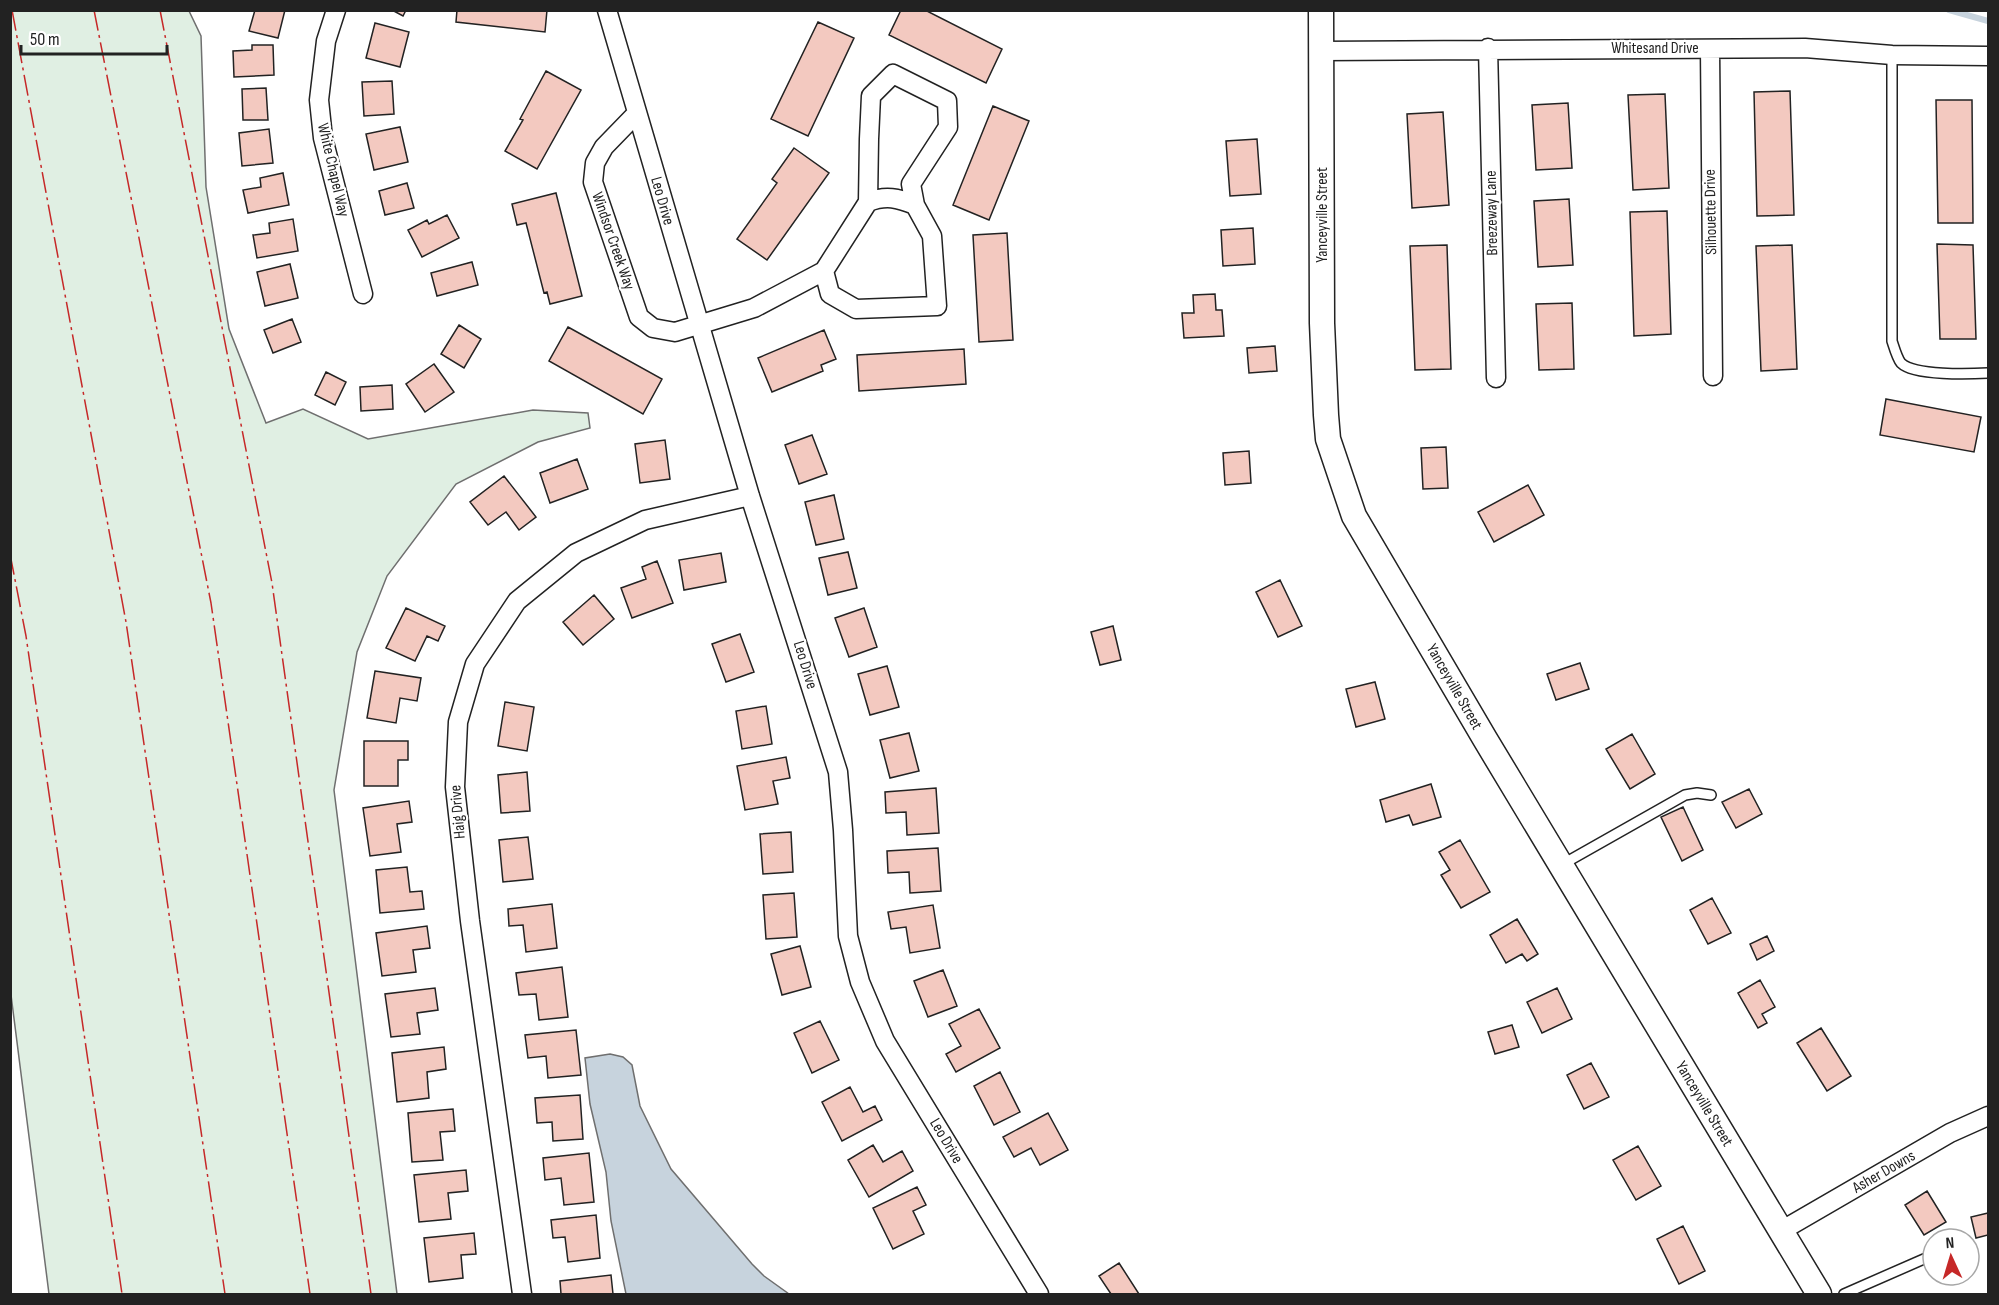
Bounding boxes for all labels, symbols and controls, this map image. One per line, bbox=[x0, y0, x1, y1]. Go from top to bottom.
scale bar bbox=[21, 18, 166, 56]
text: 50 m bbox=[30, 29, 60, 50]
street label: Whitesand Drive bbox=[1611, 39, 1699, 58]
street label: White Chapel Way bbox=[313, 121, 353, 219]
street label: Yanceyville Street bbox=[1313, 167, 1332, 263]
street label: Silhouette Drive bbox=[1701, 169, 1721, 255]
street label: Breezeway Lane bbox=[1482, 170, 1502, 256]
street label: Leo Drive bbox=[646, 175, 678, 227]
street label: Windsor Creek Way bbox=[587, 190, 639, 292]
street label: Leo Drive bbox=[789, 639, 821, 691]
street label: Yanceyville Street bbox=[1422, 641, 1486, 733]
street label: Haig Drive bbox=[446, 784, 470, 840]
street label: Yanceyville Street bbox=[1671, 1058, 1737, 1150]
street label: Leo Drive bbox=[925, 1115, 967, 1167]
street label: Asher Downs bbox=[1848, 1146, 1919, 1198]
north arrow bbox=[1921, 1227, 1981, 1287]
text: N bbox=[1945, 1234, 1955, 1253]

